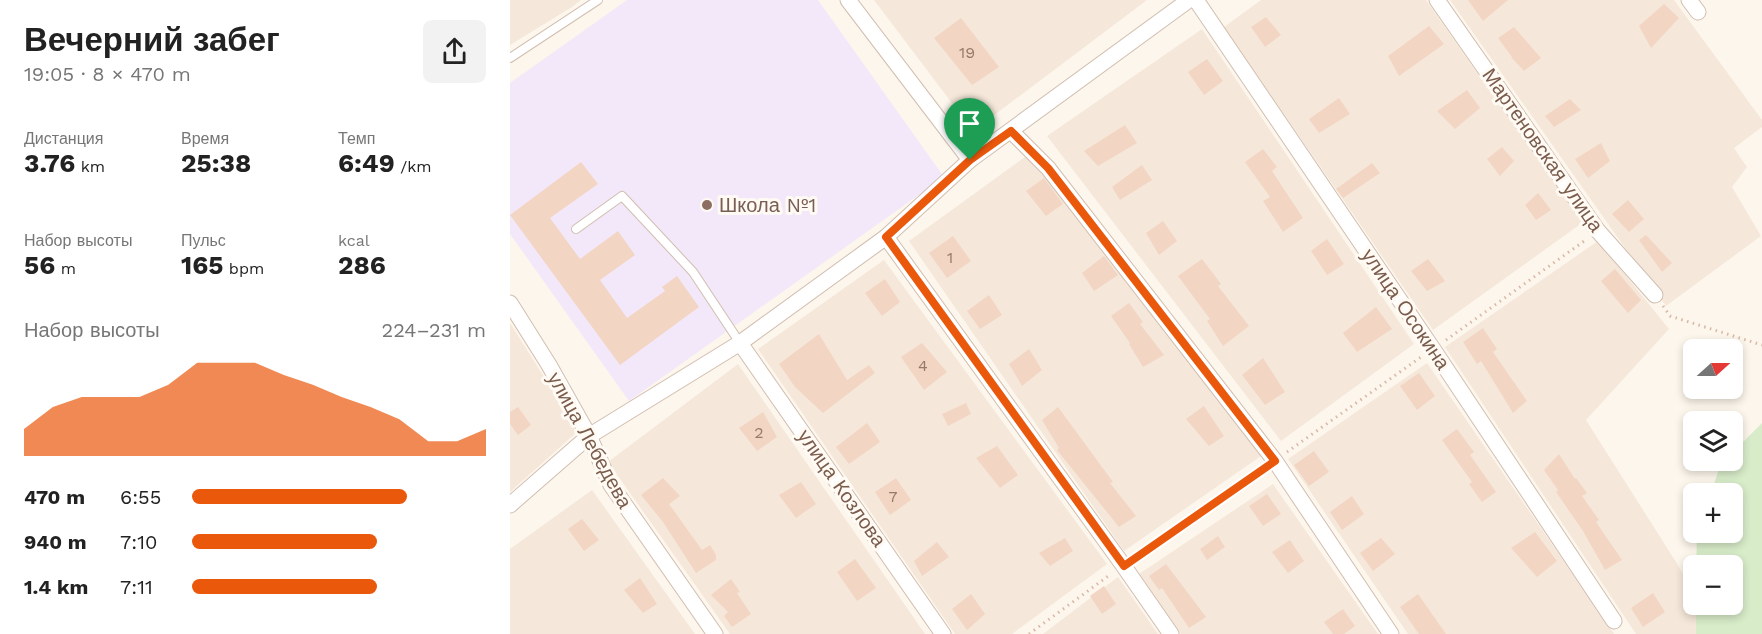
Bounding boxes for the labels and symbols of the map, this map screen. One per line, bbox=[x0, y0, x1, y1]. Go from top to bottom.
house number: 19 bbox=[959, 43, 975, 62]
street label: Мартеновская улица bbox=[1477, 64, 1609, 237]
pin bbox=[944, 98, 995, 160]
place label: Школа №1 bbox=[719, 193, 816, 217]
marker: Школа №1 bbox=[700, 198, 714, 212]
street label: улица Осокина bbox=[1357, 244, 1456, 375]
house number: 1 bbox=[947, 248, 953, 267]
north arrow bbox=[1683, 339, 1743, 399]
house number: 4 bbox=[918, 356, 928, 375]
street label: улица Лебедева bbox=[543, 368, 638, 513]
house number: 2 bbox=[754, 423, 764, 442]
street label: улица Козлова bbox=[793, 425, 892, 552]
house number: 7 bbox=[889, 487, 898, 506]

